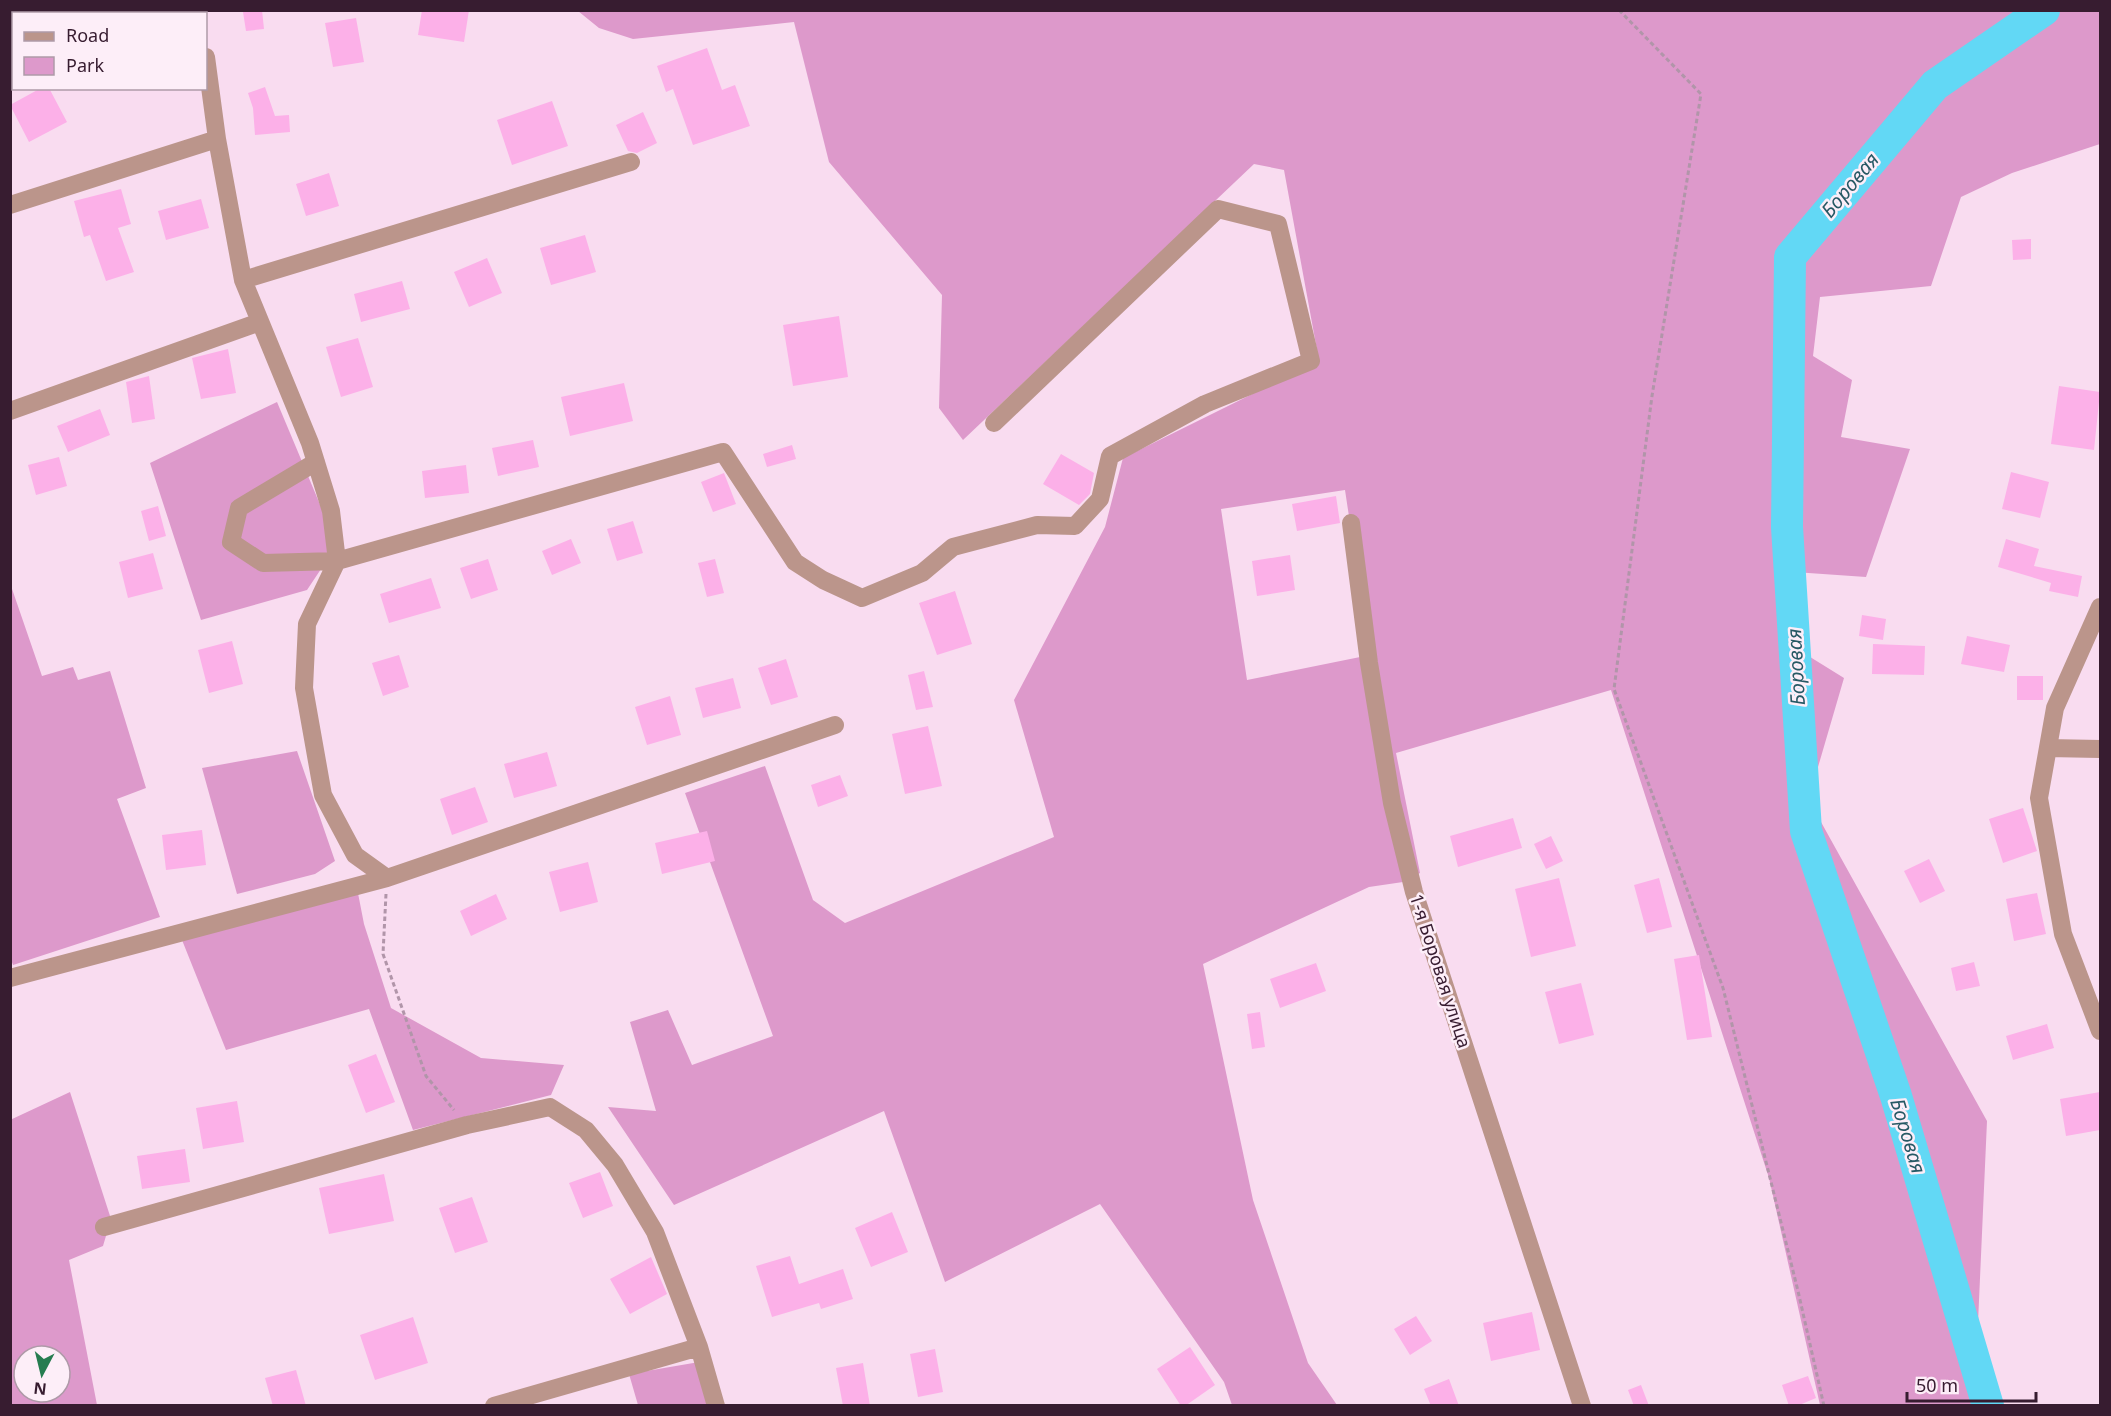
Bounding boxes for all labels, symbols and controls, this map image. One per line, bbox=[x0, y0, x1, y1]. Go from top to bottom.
legend bbox=[12, 12, 207, 90]
text: Road bbox=[66, 23, 109, 47]
text: Park bbox=[66, 53, 104, 77]
water label: Боровая bbox=[1815, 147, 1885, 223]
water label: Боровая bbox=[1780, 628, 1811, 706]
street label: 1-я Боровая улица bbox=[1405, 891, 1477, 1051]
water label: Боровая bbox=[1884, 1095, 1933, 1176]
north arrow bbox=[12, 1344, 72, 1404]
scale bar bbox=[1907, 1365, 2036, 1403]
text: 50 m bbox=[1916, 1373, 1958, 1397]
text: N bbox=[32, 1377, 48, 1401]

